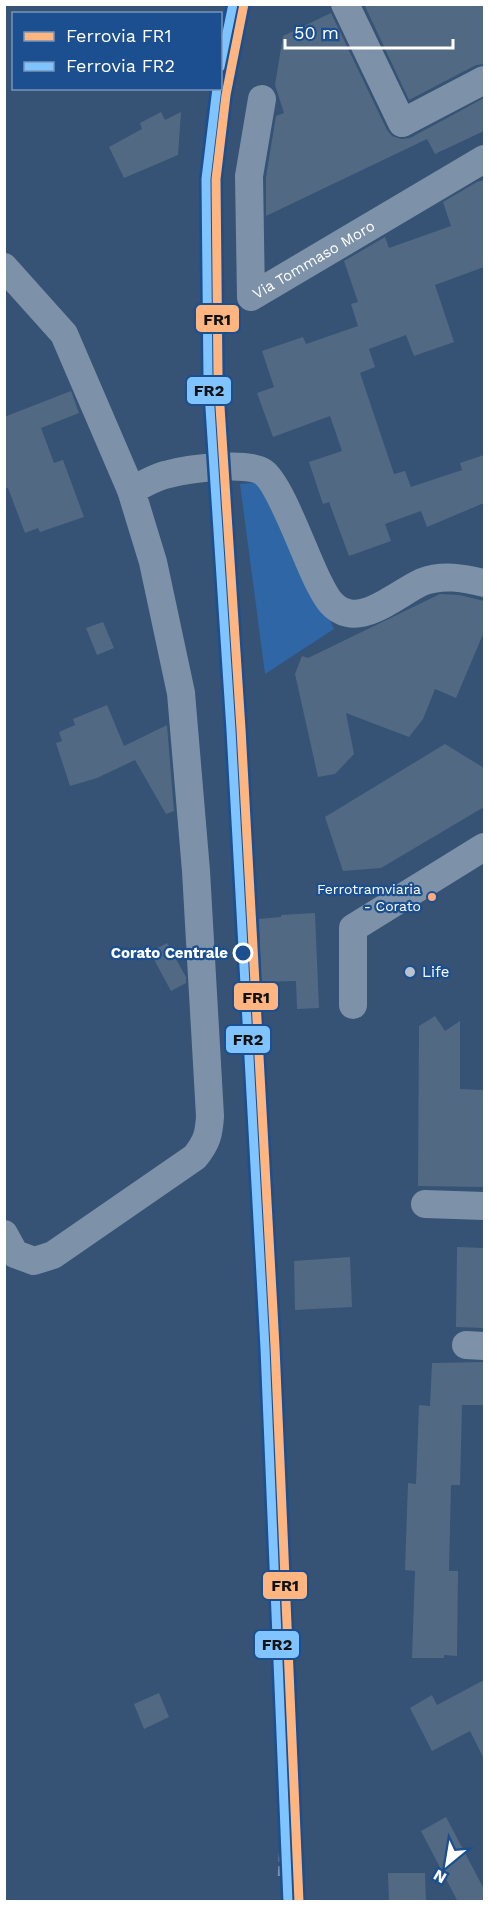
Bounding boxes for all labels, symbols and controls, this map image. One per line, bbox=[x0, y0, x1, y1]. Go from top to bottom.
legend bbox=[12, 12, 222, 90]
scale bar bbox=[285, 12, 453, 50]
text: 50 m bbox=[294, 22, 339, 43]
text: Ferrovia FR1 bbox=[66, 25, 172, 46]
text: Ferrovia FR2 bbox=[66, 55, 175, 76]
street label: Via Tommaso Moro bbox=[249, 217, 378, 303]
line badge: FR1 bbox=[195, 304, 240, 333]
text: FR1 bbox=[203, 310, 231, 329]
line badge: FR2 bbox=[186, 376, 232, 405]
text: FR2 bbox=[194, 381, 224, 400]
place label: Ferrotramviaria - Corato bbox=[317, 881, 421, 914]
marker: Ferrotramviaria - Corato bbox=[426, 891, 438, 903]
marker: Corato Centrale bbox=[233, 943, 253, 963]
place label: Corato Centrale bbox=[111, 944, 228, 962]
place label: Life bbox=[422, 963, 449, 981]
marker: Life bbox=[403, 965, 417, 979]
line badge: FR1 bbox=[233, 982, 279, 1011]
text: FR1 bbox=[242, 988, 270, 1007]
line badge: FR2 bbox=[225, 1025, 271, 1054]
text: FR2 bbox=[233, 1030, 263, 1049]
line badge: FR1 bbox=[262, 1571, 308, 1600]
text: FR1 bbox=[271, 1576, 299, 1595]
line badge: FR2 bbox=[254, 1630, 300, 1659]
text: FR2 bbox=[262, 1635, 292, 1654]
north arrow bbox=[417, 1834, 477, 1894]
text: N bbox=[430, 1865, 450, 1888]

